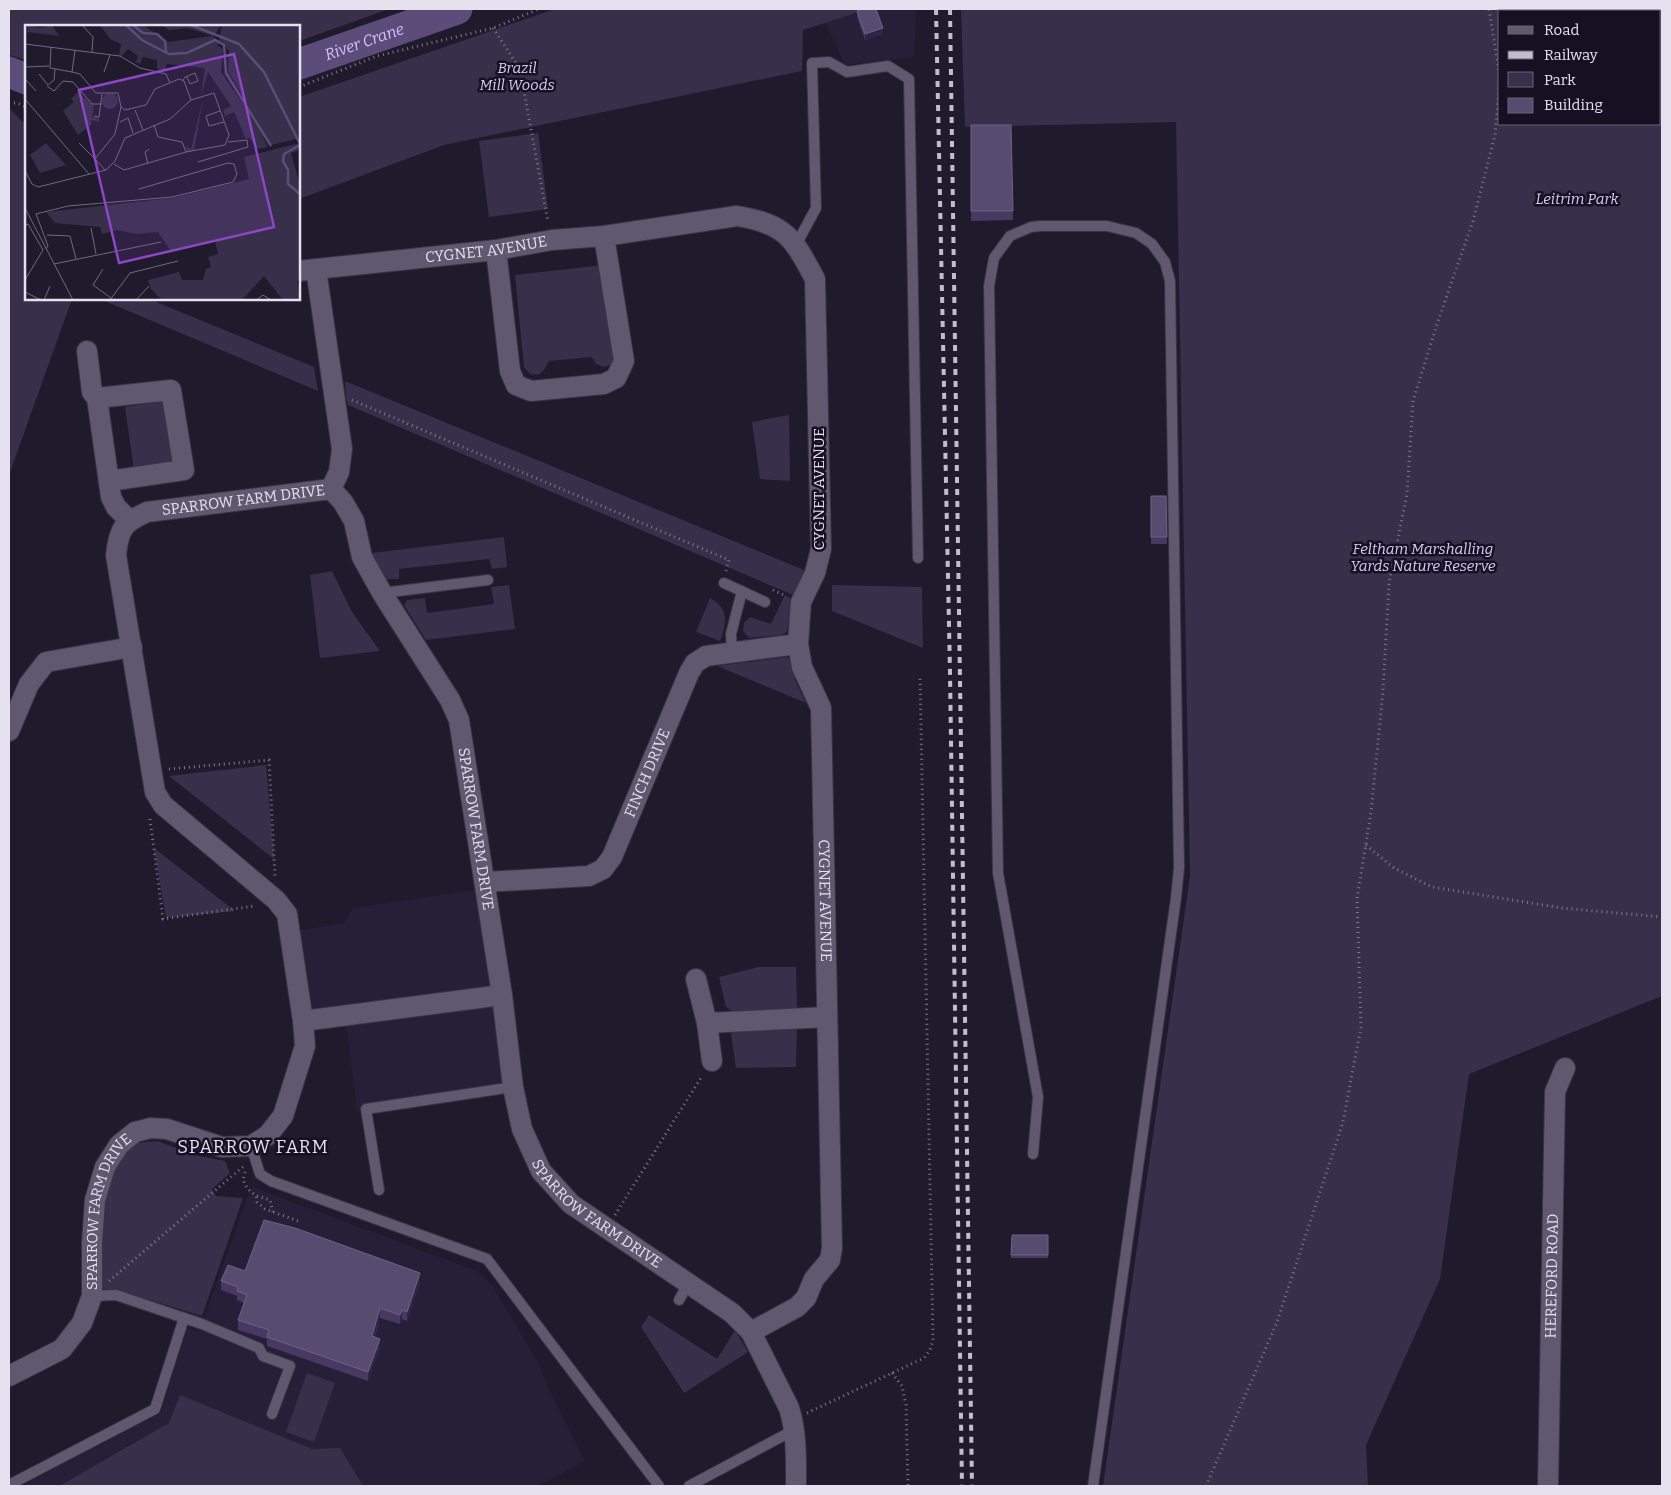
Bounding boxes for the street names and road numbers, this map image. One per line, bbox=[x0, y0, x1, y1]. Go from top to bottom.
street label: CYGNET AVENUE bbox=[424, 232, 548, 266]
street label: CYGNET AVENUE bbox=[810, 428, 828, 550]
street label: SPARROW FARM DRIVE bbox=[161, 481, 326, 519]
street label: FINCH DRIVE bbox=[621, 726, 674, 820]
street label: SPARROW FARM DRIVE bbox=[454, 746, 498, 911]
street label: CYGNET AVENUE bbox=[815, 839, 835, 962]
street label: SPARROW FARM DRIVE bbox=[83, 1130, 135, 1290]
street label: SPARROW FARM DRIVE bbox=[528, 1156, 665, 1272]
street label: HEREFORD ROAD bbox=[1542, 1213, 1562, 1339]

